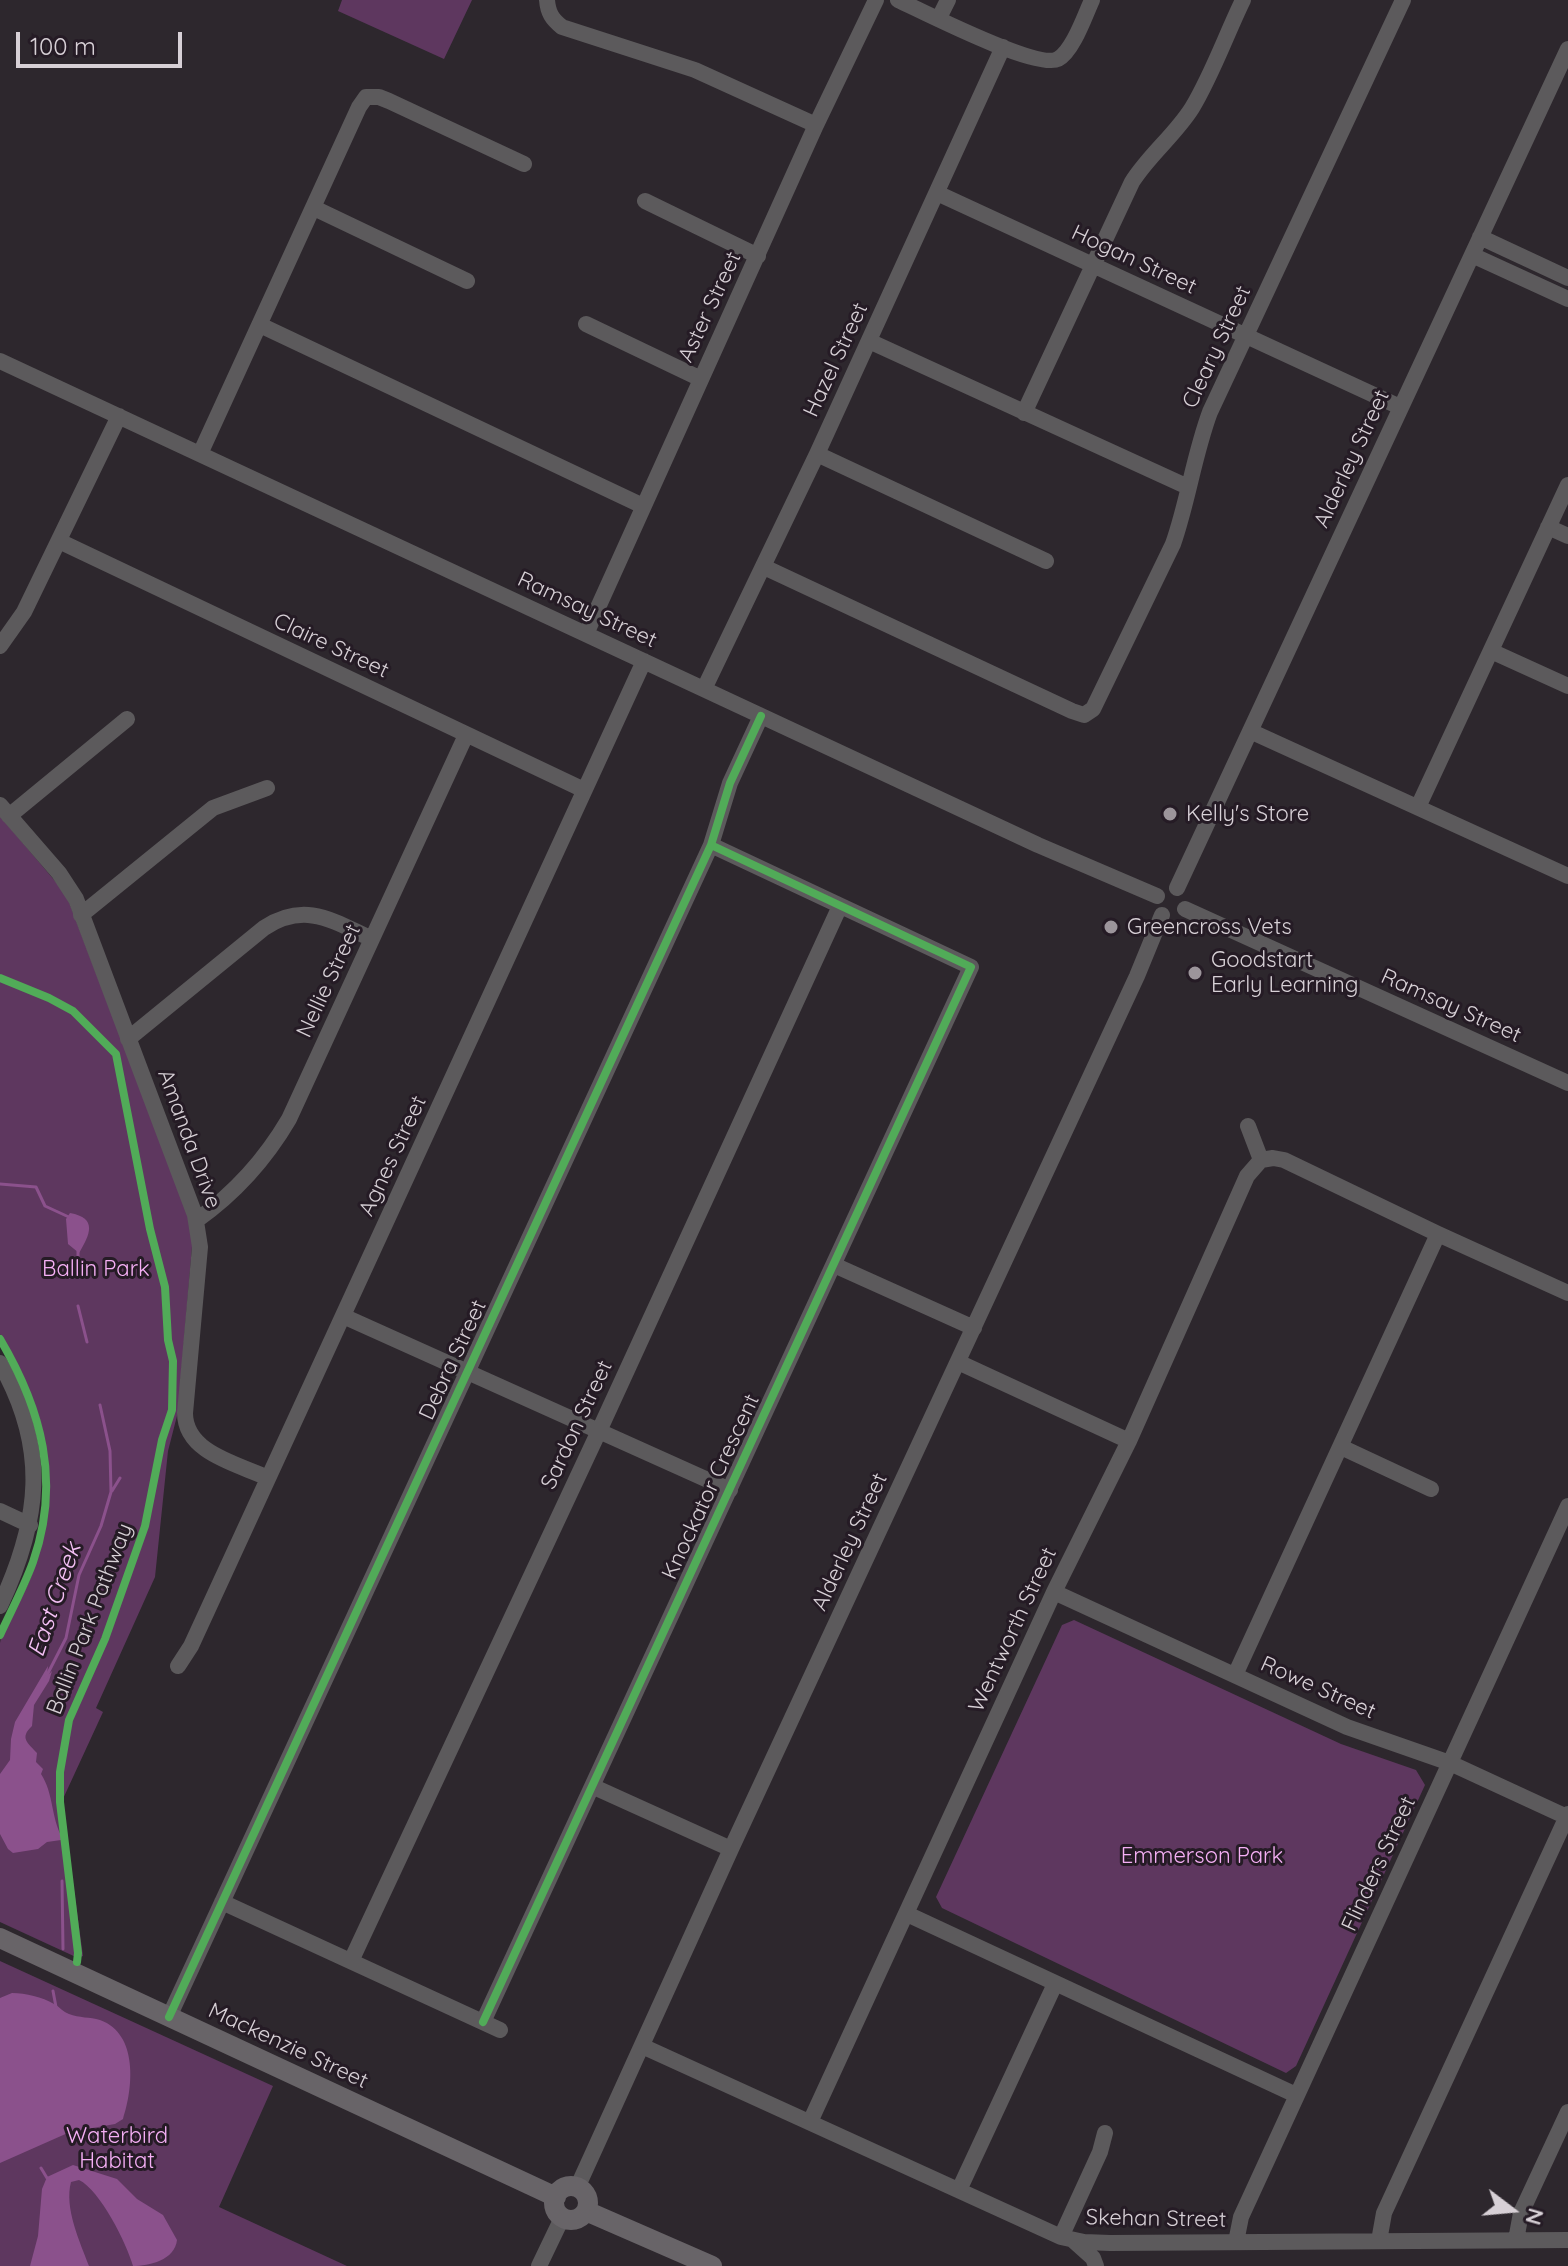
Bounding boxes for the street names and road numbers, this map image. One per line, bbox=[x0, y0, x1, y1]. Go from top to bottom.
street label: Hogan Street bbox=[1067, 220, 1201, 300]
street label: Aster Street bbox=[673, 248, 747, 366]
street label: Cleary Street bbox=[1177, 282, 1257, 412]
street label: Hazel Street bbox=[798, 299, 874, 421]
street label: Alderley Street bbox=[1309, 386, 1395, 532]
street label: Ramsay Street bbox=[513, 566, 661, 654]
street label: Claire Street bbox=[269, 608, 393, 684]
street label: Nellie Street bbox=[291, 920, 367, 1042]
street label: Ramsay Street bbox=[1377, 963, 1525, 1049]
street label: Amanda Drive bbox=[152, 1066, 226, 1212]
street label: Agnes Street bbox=[354, 1092, 432, 1220]
street label: Debra Street bbox=[414, 1296, 492, 1424]
street label: Sardon Street bbox=[536, 1356, 618, 1494]
street label: Knockator Crescent bbox=[657, 1390, 765, 1584]
street label: Alderley Street bbox=[807, 1469, 893, 1615]
street label: Ballin Park Pathway bbox=[41, 1520, 139, 1718]
street label: Wentworth Street bbox=[963, 1543, 1063, 1717]
street label: Rowe Street bbox=[1256, 1651, 1380, 1725]
street label: Flinders Street bbox=[1336, 1792, 1422, 1936]
street label: Mackenzie Street bbox=[204, 1997, 372, 2095]
street label: Skehan Street bbox=[1085, 2205, 1227, 2233]

